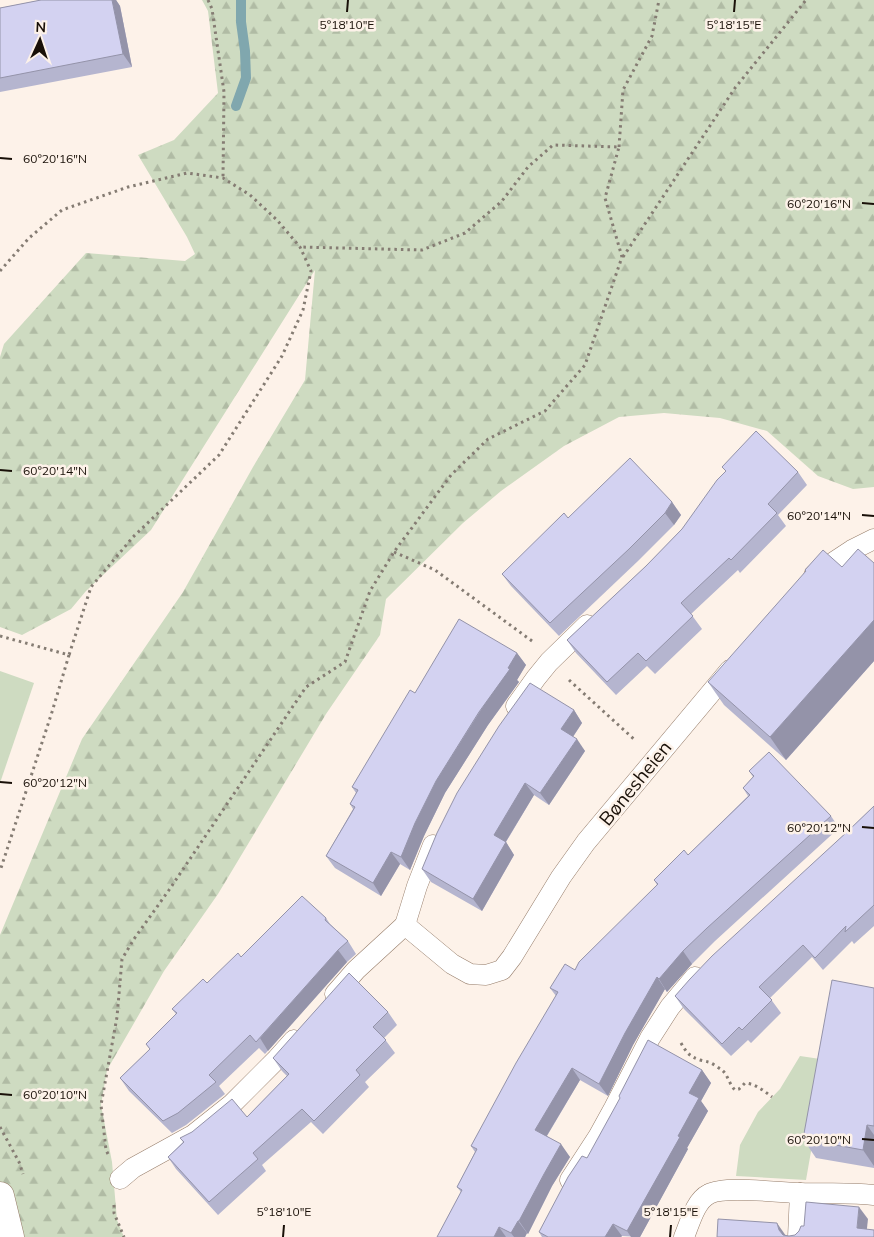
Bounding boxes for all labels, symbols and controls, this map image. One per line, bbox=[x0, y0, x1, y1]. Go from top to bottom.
north arrow bbox=[15, 15, 65, 65]
text: 5°18'10"E bbox=[320, 17, 374, 32]
text: 5°18'15"E bbox=[707, 17, 761, 32]
text: N bbox=[35, 18, 46, 36]
text: 60°20'16"N bbox=[23, 151, 87, 166]
text: 60°20'16"N bbox=[787, 196, 851, 211]
text: 60°20'14"N bbox=[23, 463, 87, 478]
text: 60°20'14"N bbox=[787, 508, 851, 523]
street label: Bønesheien bbox=[594, 736, 676, 830]
text: 60°20'12"N bbox=[23, 775, 87, 790]
text: 60°20'12"N bbox=[787, 820, 851, 835]
text: 60°20'10"N bbox=[23, 1087, 87, 1102]
text: 60°20'10"N bbox=[787, 1132, 851, 1147]
text: 5°18'10"E bbox=[257, 1204, 311, 1219]
text: 5°18'15"E bbox=[644, 1204, 698, 1219]

